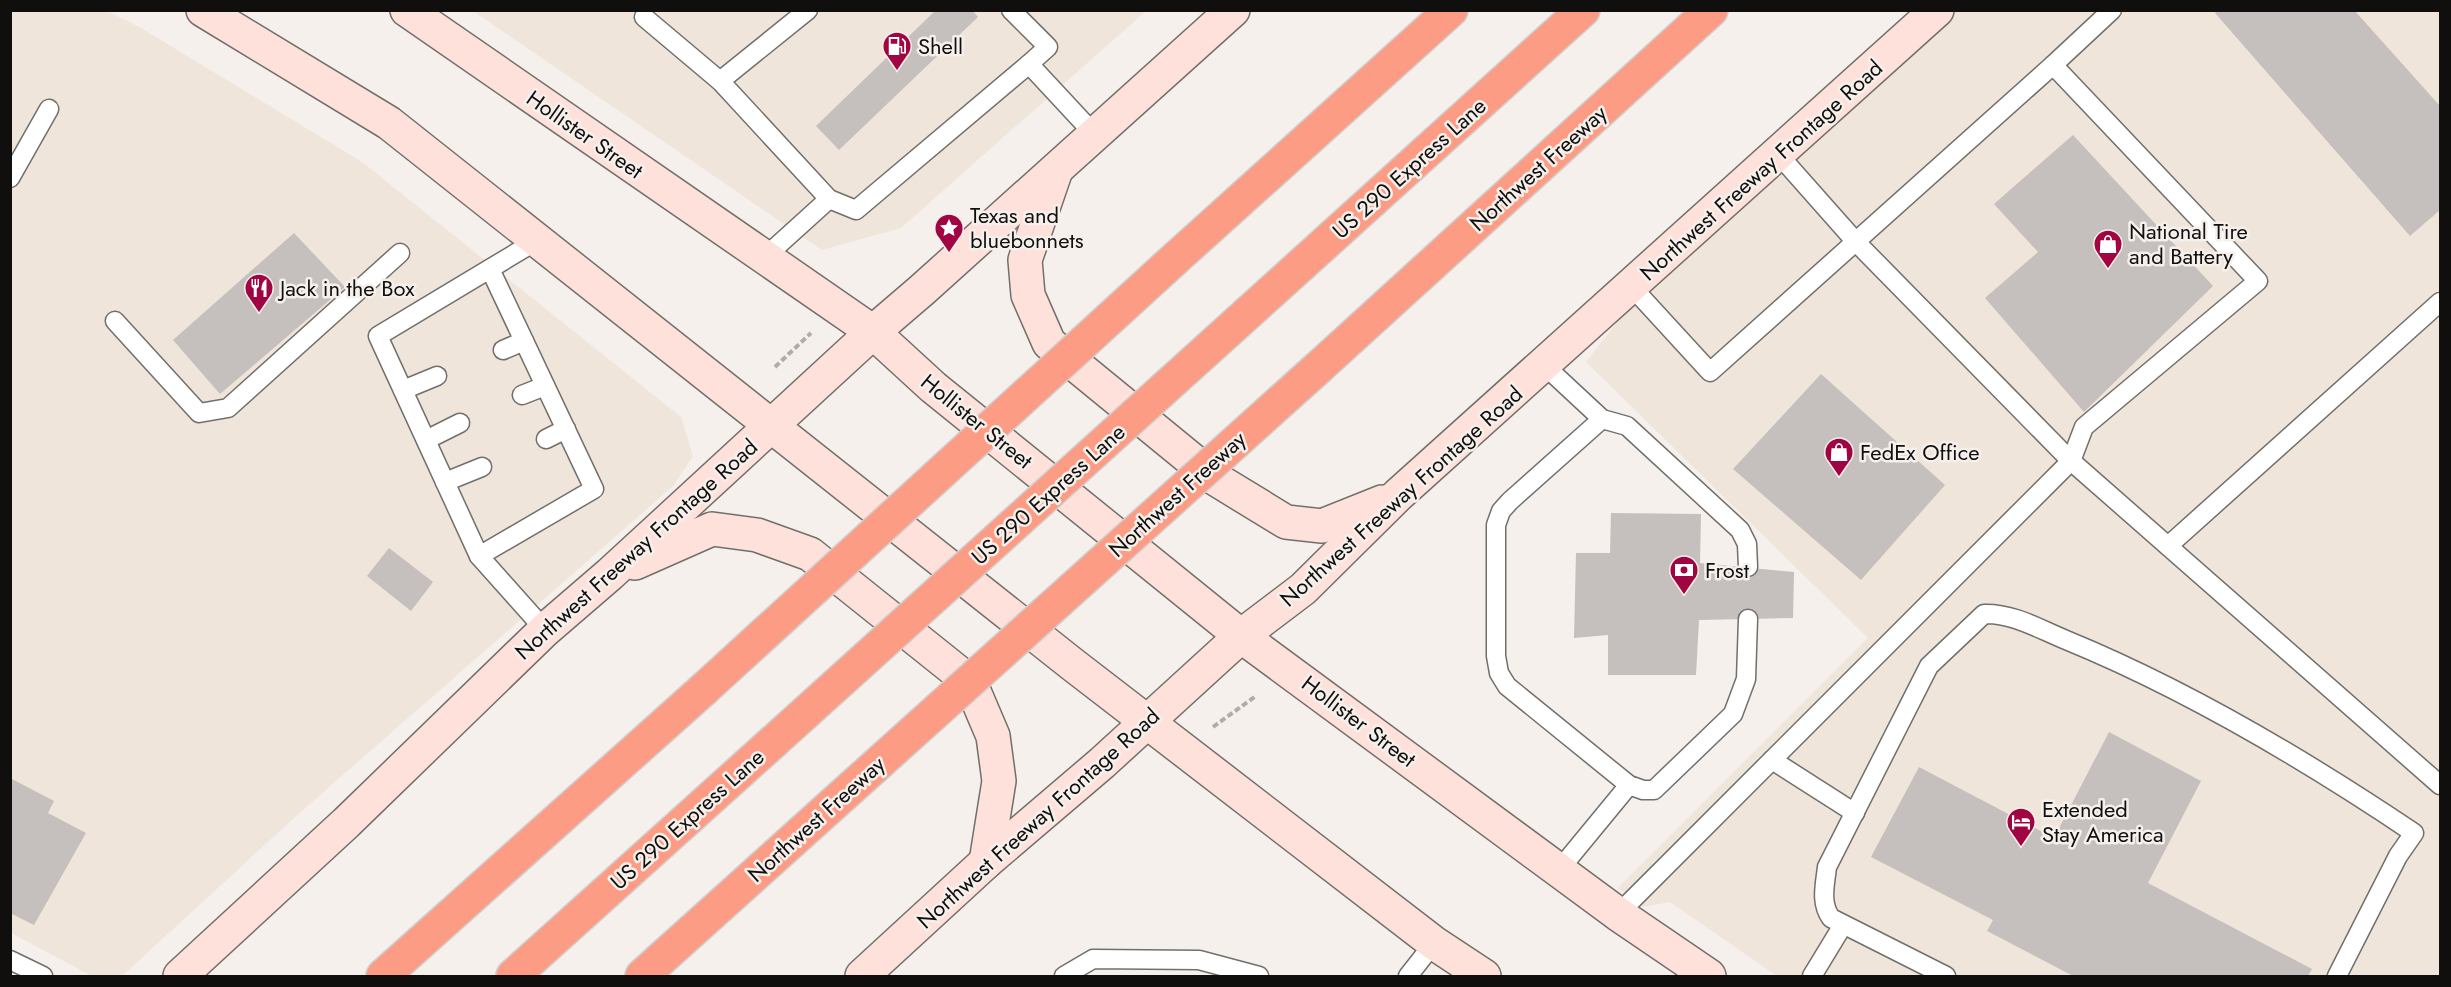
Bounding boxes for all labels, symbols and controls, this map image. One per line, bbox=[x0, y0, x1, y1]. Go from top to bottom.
fuel station icon: Shell bbox=[881, 30, 913, 72]
place label: Shell bbox=[918, 30, 963, 62]
street label: Northwest Freeway Frontage Road bbox=[1633, 52, 1889, 288]
street label: Hollister Street bbox=[520, 82, 650, 186]
street label: US 290 Express Lane bbox=[1325, 90, 1493, 246]
street label: Northwest Freeway bbox=[1462, 97, 1614, 239]
place label: Texas and bluebonnets bbox=[970, 199, 1084, 256]
place icon: Texas and bluebonnets bbox=[933, 212, 965, 254]
place label: National Tire and Battery bbox=[2129, 215, 2248, 272]
shop icon: National Tire and Battery bbox=[2092, 228, 2124, 270]
restaurant icon: Jack in the Box bbox=[243, 272, 275, 314]
place label: Jack in the Box bbox=[277, 272, 415, 304]
street label: Hollister Street bbox=[914, 366, 1040, 477]
street label: Northwest Freeway Frontage Road bbox=[1273, 378, 1529, 614]
street label: US 290 Express Lane bbox=[964, 416, 1132, 572]
street label: Northwest Freeway bbox=[1101, 423, 1253, 565]
street label: Northwest Freeway Frontage Road bbox=[508, 431, 764, 667]
shop icon: FedEx Office bbox=[1823, 436, 1855, 478]
place label: FedEx Office bbox=[1860, 436, 1980, 468]
bank icon: Frost bbox=[1668, 554, 1700, 596]
place label: Frost bbox=[1705, 554, 1750, 586]
street label: Hollister Street bbox=[1295, 667, 1423, 775]
street label: Northwest Freeway Frontage Road bbox=[910, 700, 1166, 936]
street label: US 290 Express Lane bbox=[603, 741, 771, 897]
street label: Northwest Freeway bbox=[740, 748, 892, 890]
place label: Extended Stay America bbox=[2042, 793, 2163, 850]
hotel icon: Extended Stay America bbox=[2005, 806, 2037, 848]

